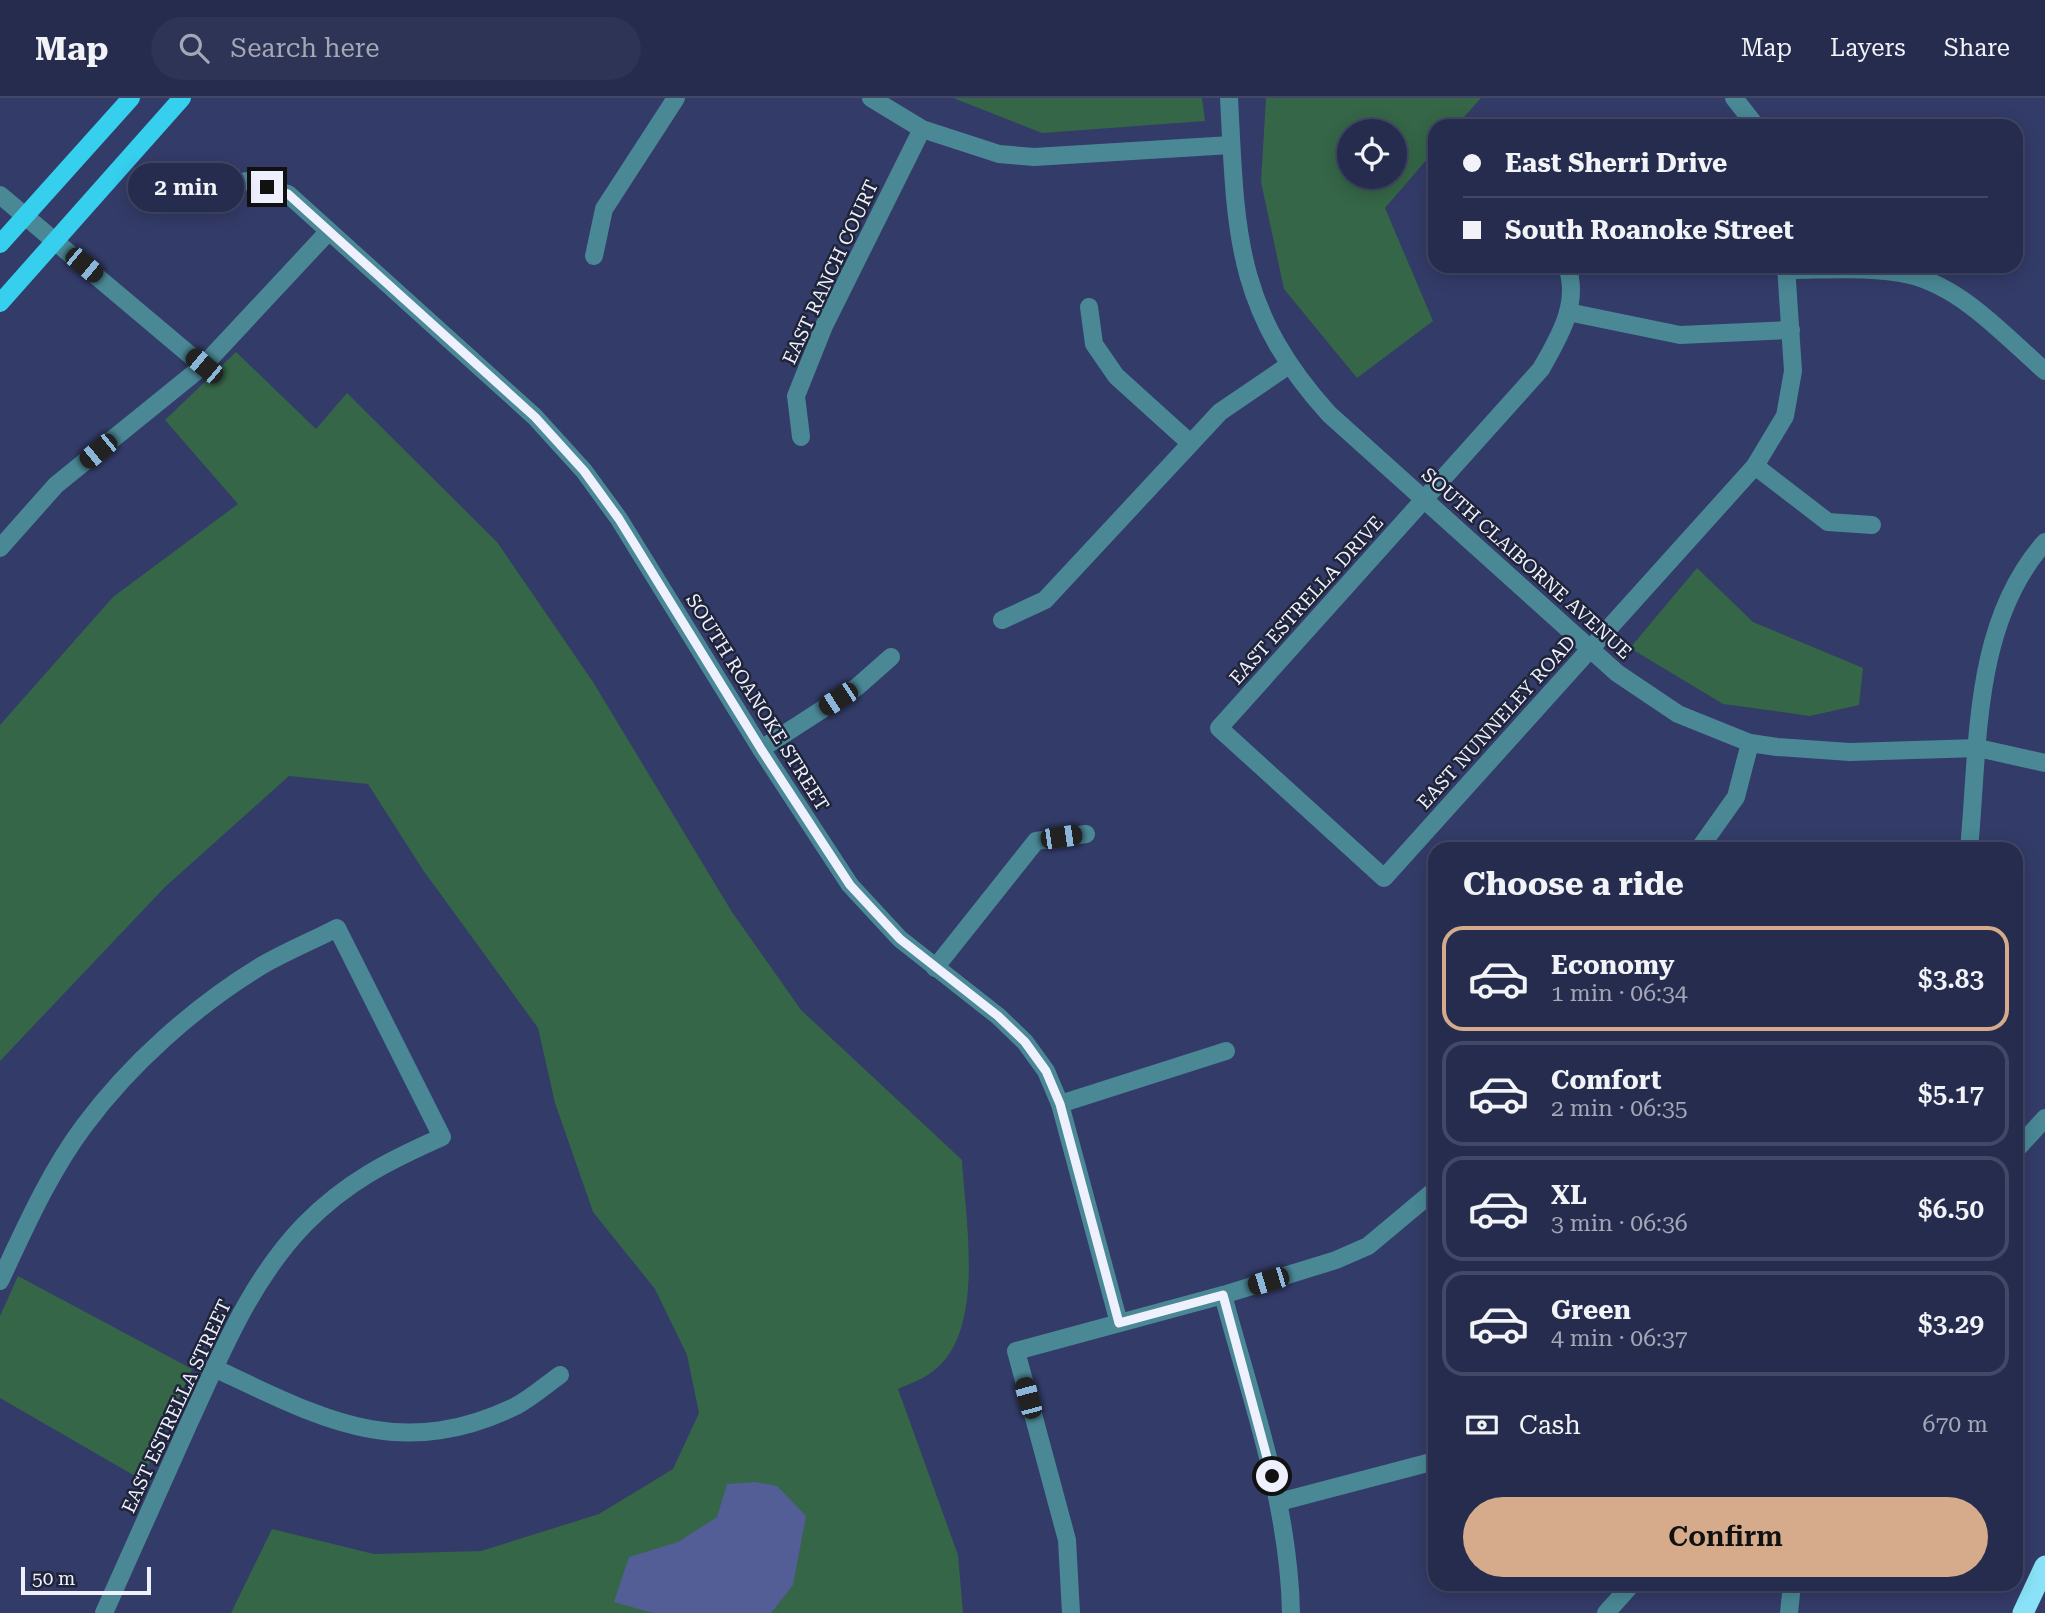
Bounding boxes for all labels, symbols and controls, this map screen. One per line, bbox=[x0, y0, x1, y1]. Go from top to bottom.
search box bbox=[151, 17, 641, 80]
text: Map bbox=[35, 29, 109, 68]
icon: search bbox=[175, 29, 213, 67]
text: Search here bbox=[231, 33, 380, 63]
text: Map bbox=[1741, 34, 1792, 62]
text: Layers bbox=[1830, 34, 1906, 62]
text: Share bbox=[1944, 34, 2010, 62]
map controls bbox=[1337, 119, 1407, 189]
button: locate bbox=[1337, 119, 1407, 189]
text: East Sherri Drive bbox=[1505, 148, 1727, 178]
callout: 2 min bbox=[127, 162, 243, 212]
route end bbox=[251, 171, 283, 203]
text: 2 min bbox=[154, 174, 218, 201]
street label: EAST RANCH COURT bbox=[778, 176, 883, 368]
text: South Roanoke Street bbox=[1505, 215, 1794, 245]
car bbox=[62, 243, 107, 287]
car bbox=[182, 344, 227, 388]
car bbox=[76, 430, 121, 472]
street label: SOUTH CLAIBORNE AVENUE bbox=[1417, 463, 1636, 664]
street label: EAST ESTRELLA DRIVE bbox=[1225, 511, 1388, 689]
street label: SOUTH ROANOKE STREET bbox=[681, 589, 834, 815]
street label: EAST NUNNELEY ROAD bbox=[1412, 631, 1580, 814]
car bbox=[815, 679, 862, 719]
car bbox=[1039, 824, 1084, 850]
text: Choose a ride bbox=[1463, 865, 1684, 903]
icon: car bbox=[1467, 947, 1530, 1010]
text: Economy bbox=[1551, 950, 1674, 980]
text: $3.83 bbox=[1918, 964, 1984, 994]
text: 1 min · 06:34 bbox=[1551, 980, 1688, 1007]
icon: car bbox=[1467, 1062, 1530, 1125]
text: Comfort bbox=[1551, 1065, 1661, 1095]
text: $5.17 bbox=[1918, 1079, 1984, 1109]
text: 2 min · 06:35 bbox=[1551, 1095, 1688, 1122]
icon: car bbox=[1467, 1177, 1530, 1240]
text: XL bbox=[1551, 1180, 1587, 1210]
text: $6.50 bbox=[1918, 1194, 1984, 1224]
text: 3 min · 06:36 bbox=[1551, 1210, 1688, 1237]
car bbox=[1245, 1265, 1292, 1297]
icon: car bbox=[1467, 1292, 1530, 1355]
text: Green bbox=[1551, 1295, 1631, 1325]
street label: EAST ESTRELLA STREET bbox=[117, 1296, 236, 1517]
text: $3.29 bbox=[1918, 1309, 1984, 1339]
text: 4 min · 06:37 bbox=[1551, 1325, 1688, 1352]
car bbox=[1013, 1375, 1044, 1421]
icon: cash bbox=[1463, 1406, 1501, 1444]
text: Cash bbox=[1519, 1410, 1581, 1440]
text: 670 m bbox=[1923, 1411, 1988, 1438]
route start bbox=[1256, 1460, 1288, 1492]
button: Confirm bbox=[1463, 1497, 1988, 1577]
scale bar bbox=[21, 1564, 150, 1596]
text: 50 m bbox=[32, 1567, 75, 1590]

